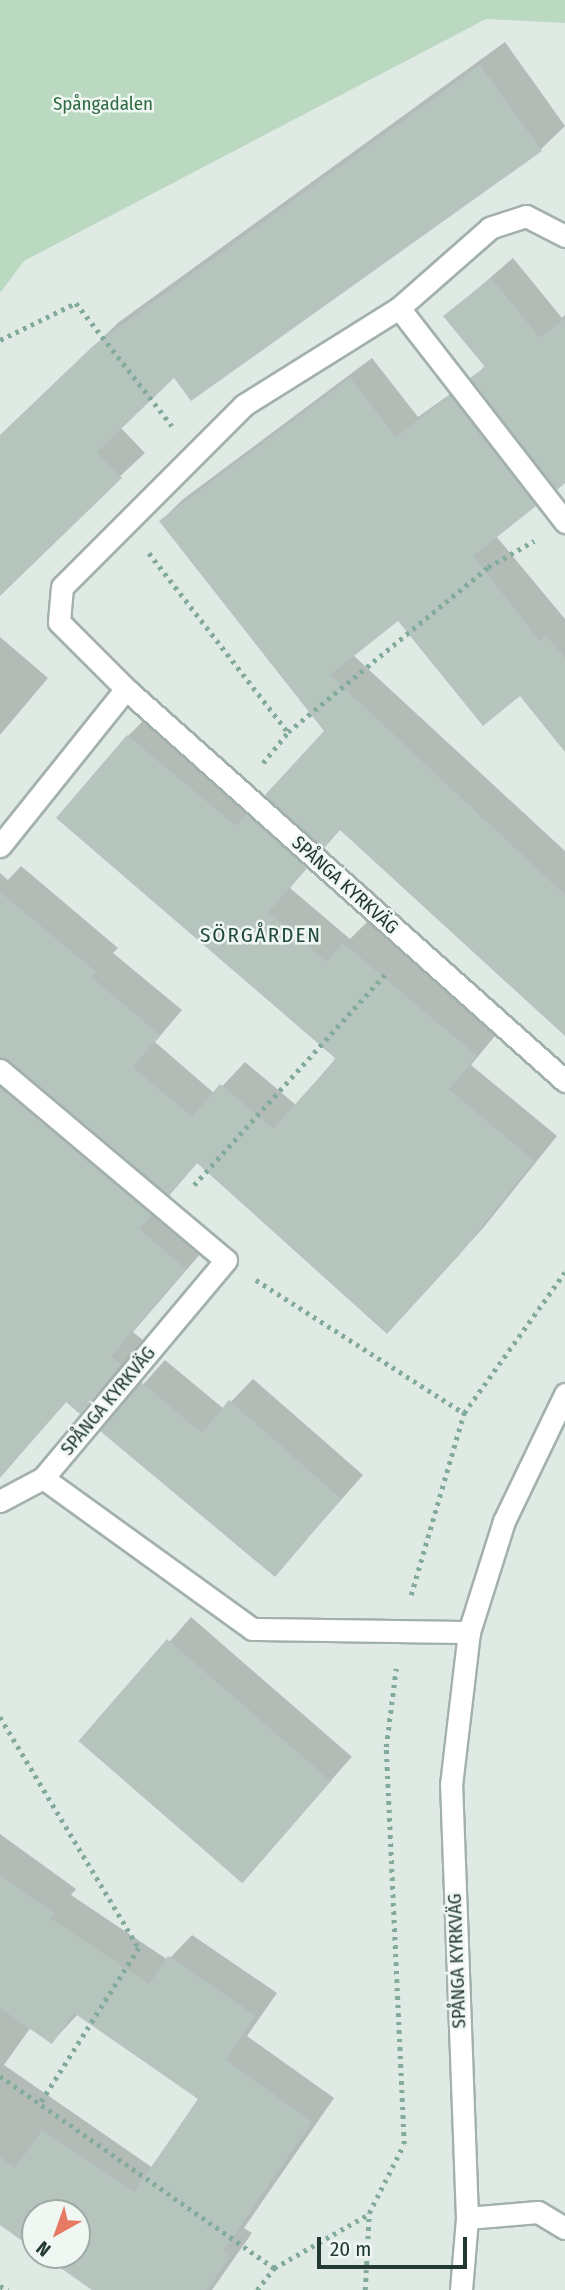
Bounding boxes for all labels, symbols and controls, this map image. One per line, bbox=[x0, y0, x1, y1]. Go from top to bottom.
park label: Spångadalen bbox=[53, 93, 153, 115]
street label: SPÅNGA KYRKVÄG bbox=[287, 831, 403, 939]
district label: SÖRGÅRDEN bbox=[201, 922, 321, 948]
street label: SPÅNGA KYRKVÄG bbox=[56, 1342, 160, 1460]
street label: SPÅNGA KYRKVÄG bbox=[443, 1893, 471, 2029]
north arrow bbox=[21, 2199, 91, 2269]
scale bar bbox=[320, 2224, 470, 2268]
text: N bbox=[32, 2236, 55, 2261]
text: 20 m bbox=[330, 2236, 371, 2262]

